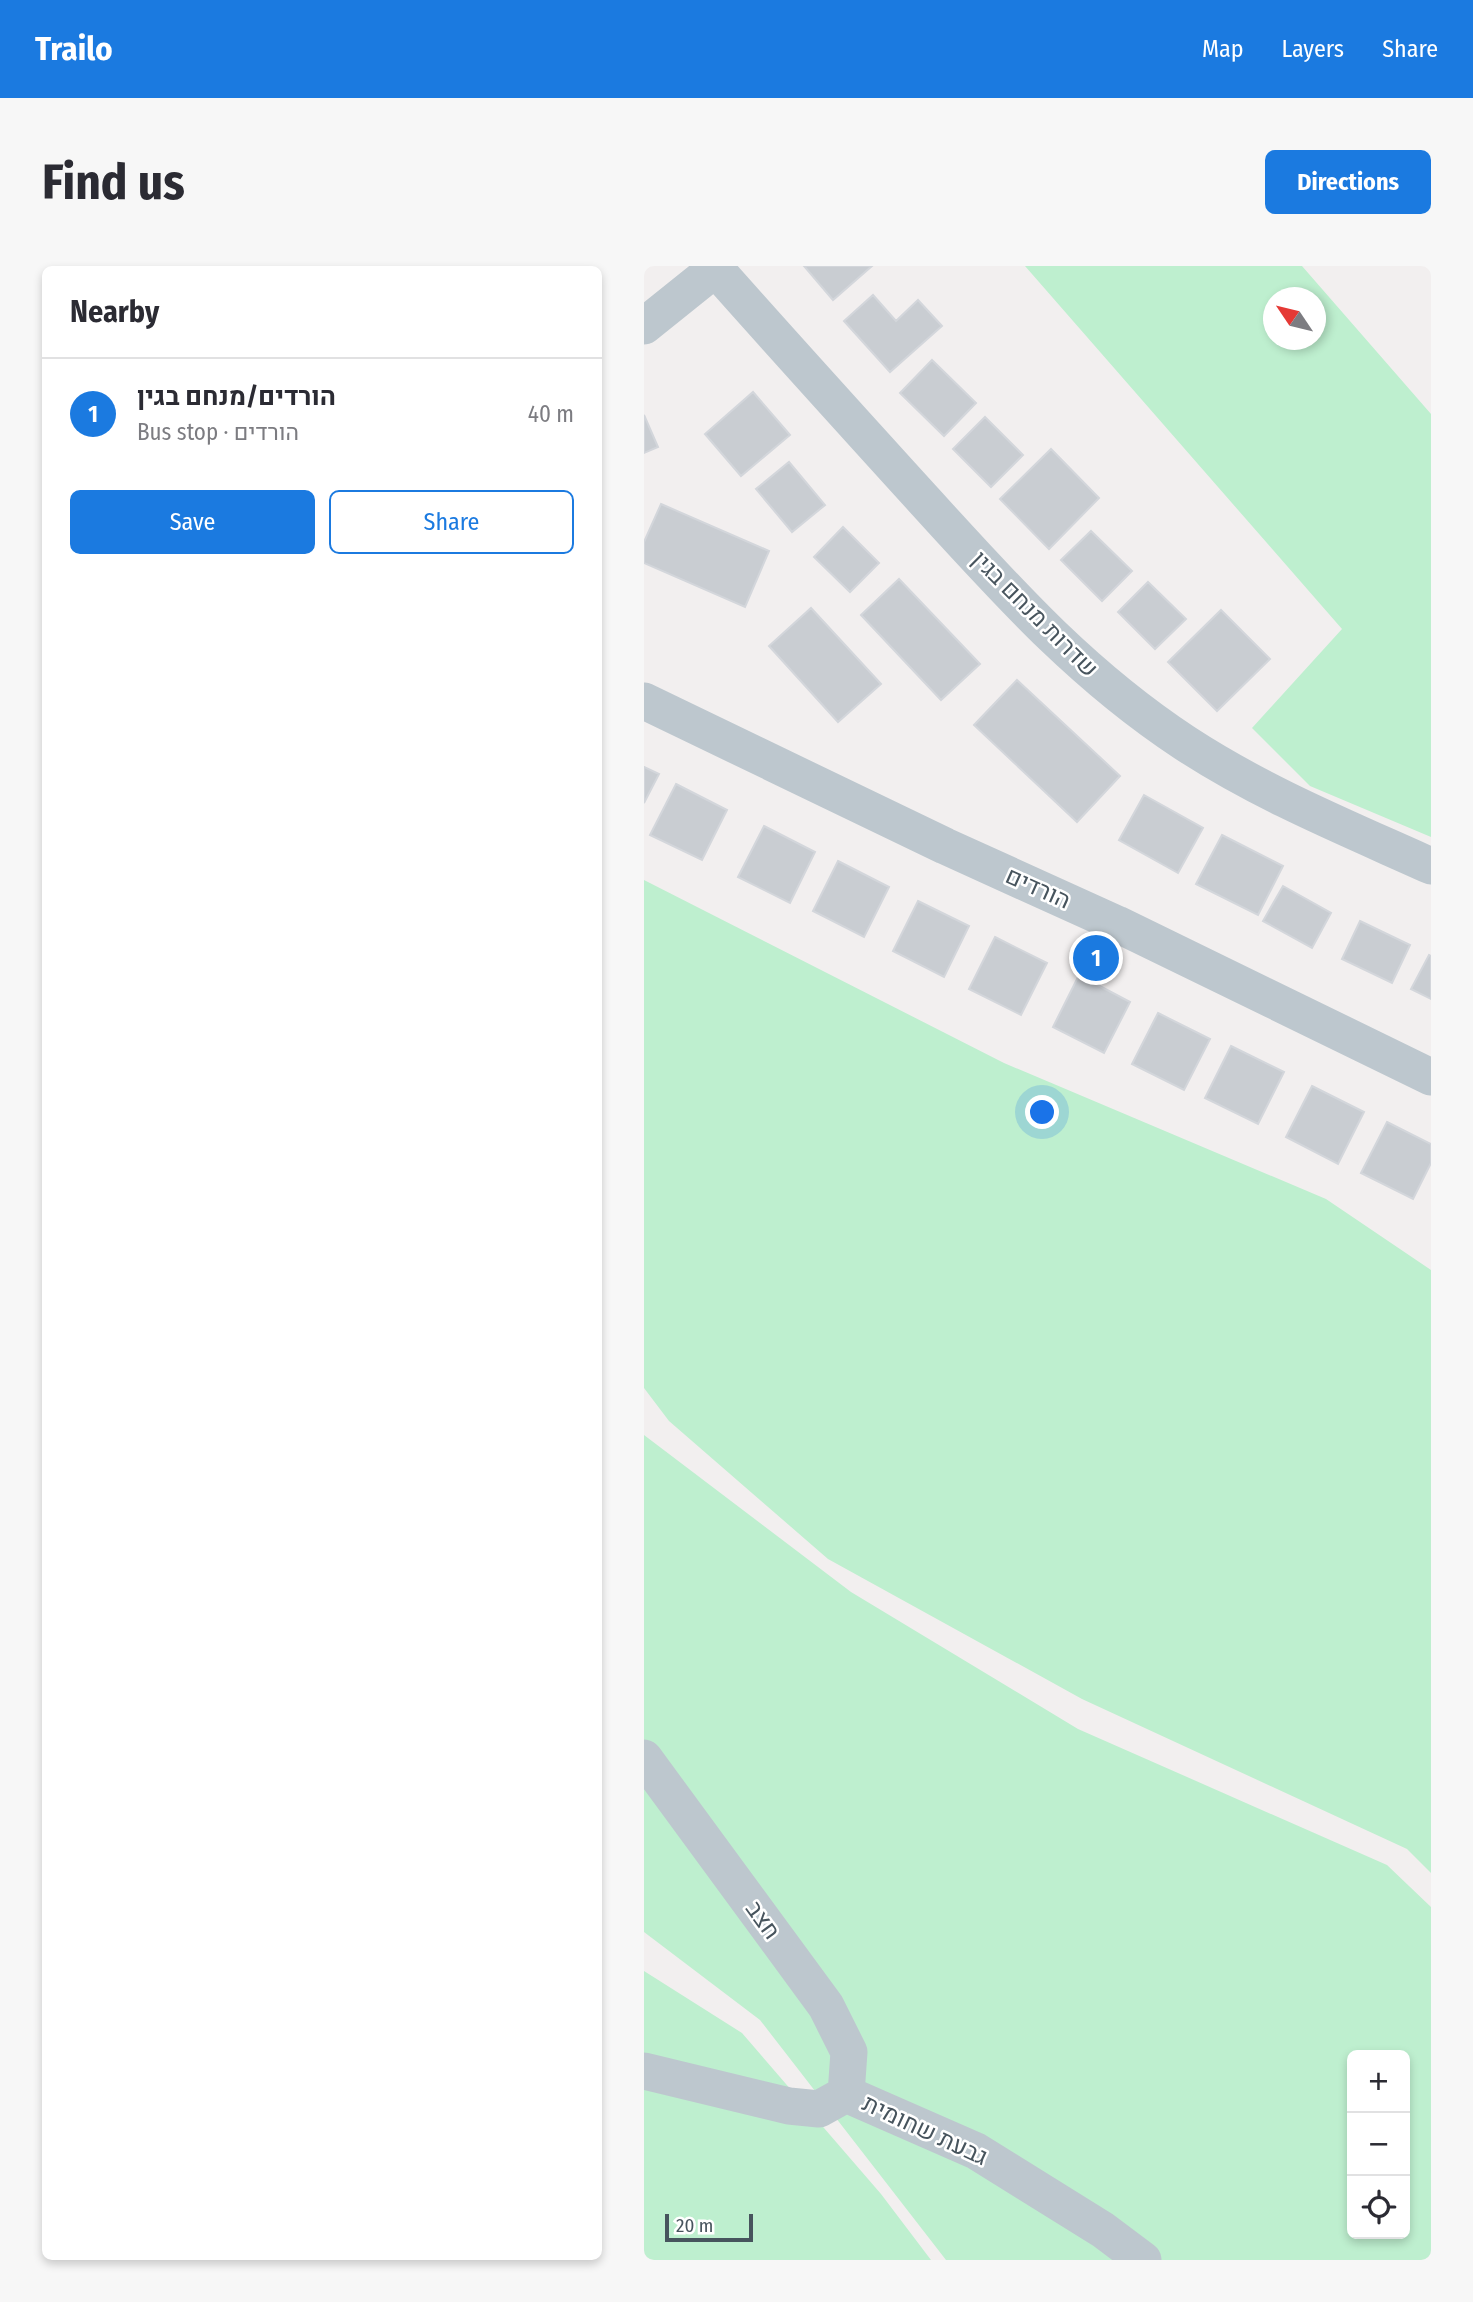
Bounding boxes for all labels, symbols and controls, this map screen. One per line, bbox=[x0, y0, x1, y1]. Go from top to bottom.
text: Trailo bbox=[35, 29, 113, 69]
text: Map bbox=[1202, 35, 1244, 63]
text: Layers bbox=[1282, 35, 1344, 63]
text: Share bbox=[1382, 35, 1438, 63]
button: Directions bbox=[1265, 150, 1431, 214]
text: Find us bbox=[42, 153, 185, 212]
north arrow bbox=[1263, 287, 1326, 350]
text: Nearby bbox=[70, 294, 159, 330]
text: הורדים/מנחם בגין bbox=[137, 381, 336, 412]
text: 1 bbox=[88, 400, 98, 428]
text: 40 m bbox=[528, 400, 574, 428]
text: Bus stop · הורדים bbox=[137, 418, 299, 446]
button: Save bbox=[70, 490, 315, 554]
button: Share bbox=[329, 490, 574, 554]
street label: שדרות מנחם בגין bbox=[966, 545, 1104, 683]
street label: הורדים bbox=[1001, 861, 1075, 915]
pin: 1 bbox=[1073, 932, 1119, 984]
your location bbox=[1025, 1095, 1059, 1129]
street label: חצב bbox=[740, 1895, 786, 1945]
map controls bbox=[1347, 2050, 1410, 2239]
button: + bbox=[1347, 2050, 1410, 2113]
street label: גבעת שחומית bbox=[858, 2089, 992, 2171]
button: − bbox=[1347, 2113, 1410, 2176]
button: locate bbox=[1347, 2176, 1410, 2239]
scale bar bbox=[665, 2211, 752, 2243]
text: 20 m bbox=[676, 2214, 713, 2237]

